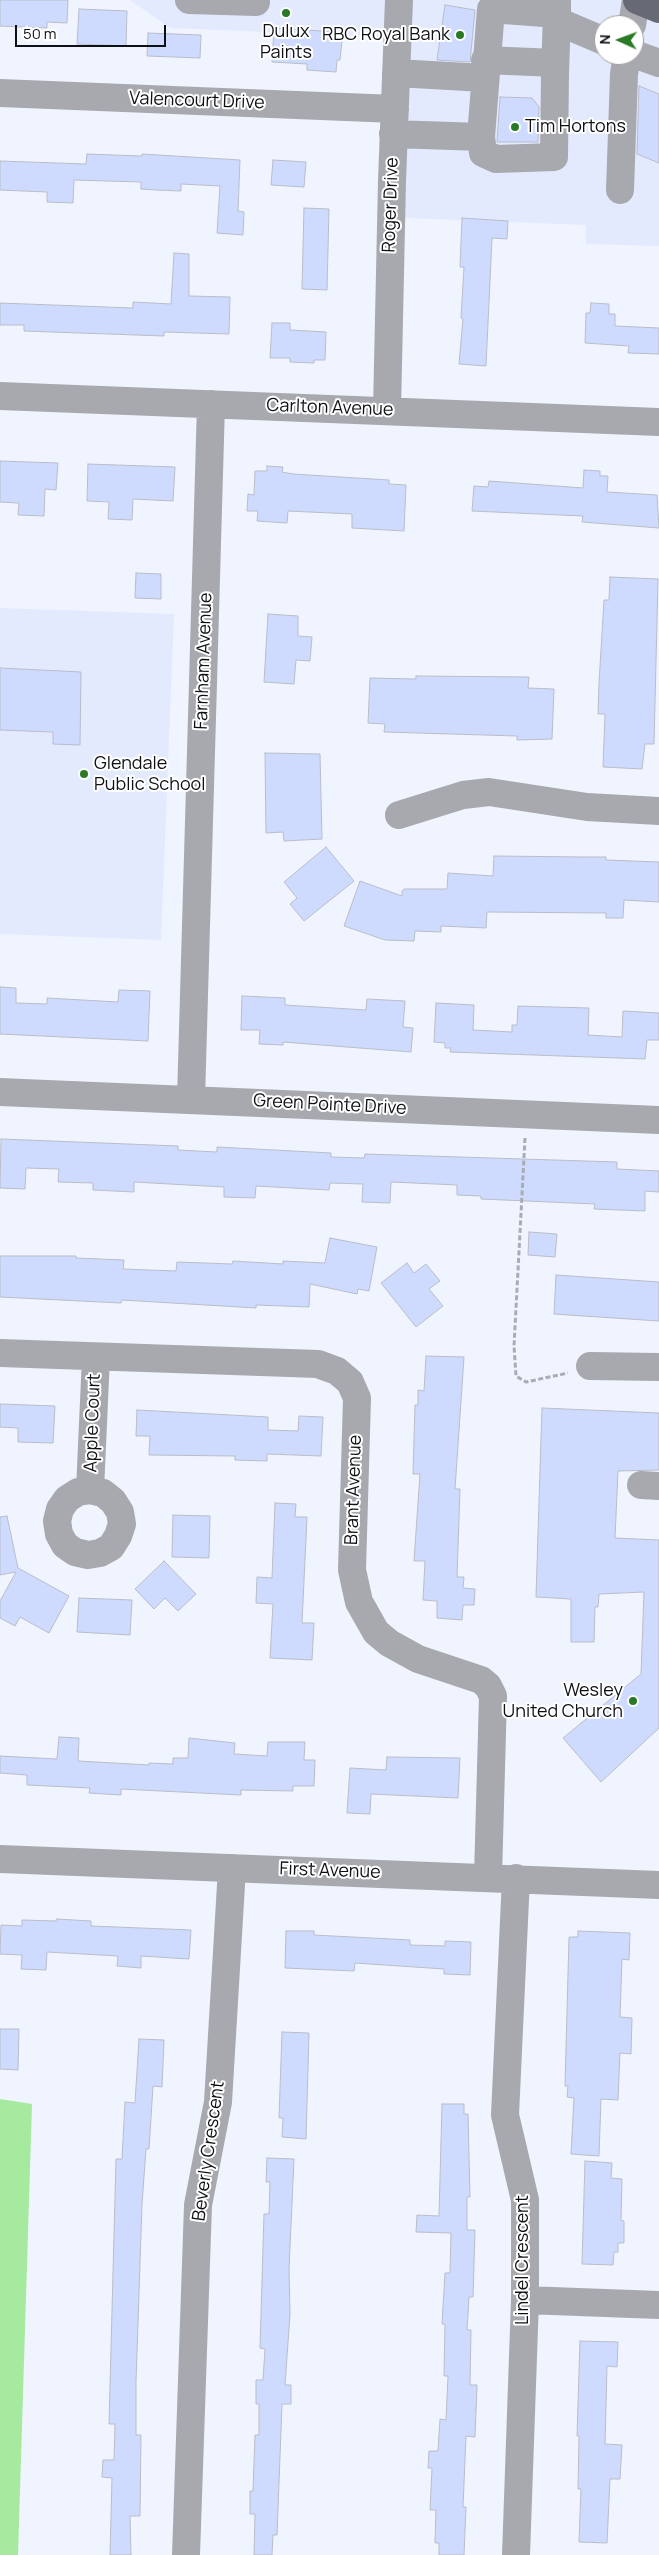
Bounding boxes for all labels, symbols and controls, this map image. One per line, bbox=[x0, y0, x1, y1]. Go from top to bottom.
marker: Dulux Paints bbox=[280, 7, 292, 19]
scale bar bbox=[18, 15, 169, 47]
north arrow bbox=[594, 15, 644, 65]
place label: Dulux Paints bbox=[260, 21, 312, 64]
text: 50 m bbox=[23, 23, 57, 44]
place label: RBC Royal Bank bbox=[322, 24, 450, 46]
marker: RBC Royal Bank bbox=[454, 29, 466, 41]
text: N bbox=[595, 34, 614, 45]
street label: Valencourt Drive bbox=[129, 88, 265, 114]
place label: Tim Hortons bbox=[525, 116, 626, 138]
marker: Tim Hortons bbox=[509, 121, 521, 133]
street label: Roger Drive bbox=[379, 157, 403, 253]
street label: Carlton Avenue bbox=[266, 395, 394, 421]
street label: Farnham Avenue bbox=[191, 592, 217, 730]
place label: Glendale Public School bbox=[94, 753, 205, 796]
marker: Glendale Public School bbox=[78, 768, 90, 780]
street label: Green Pointe Drive bbox=[253, 1090, 407, 1120]
street label: Apple Court bbox=[80, 1373, 106, 1473]
street label: Brant Avenue bbox=[341, 1435, 367, 1545]
place label: Wesley United Church bbox=[503, 1680, 623, 1722]
marker: Wesley United Church bbox=[627, 1695, 639, 1707]
street label: First Avenue bbox=[279, 1858, 381, 1884]
street label: Beverly Crescent bbox=[188, 2080, 230, 2222]
street label: Lindel Crescent bbox=[512, 2195, 534, 2325]

